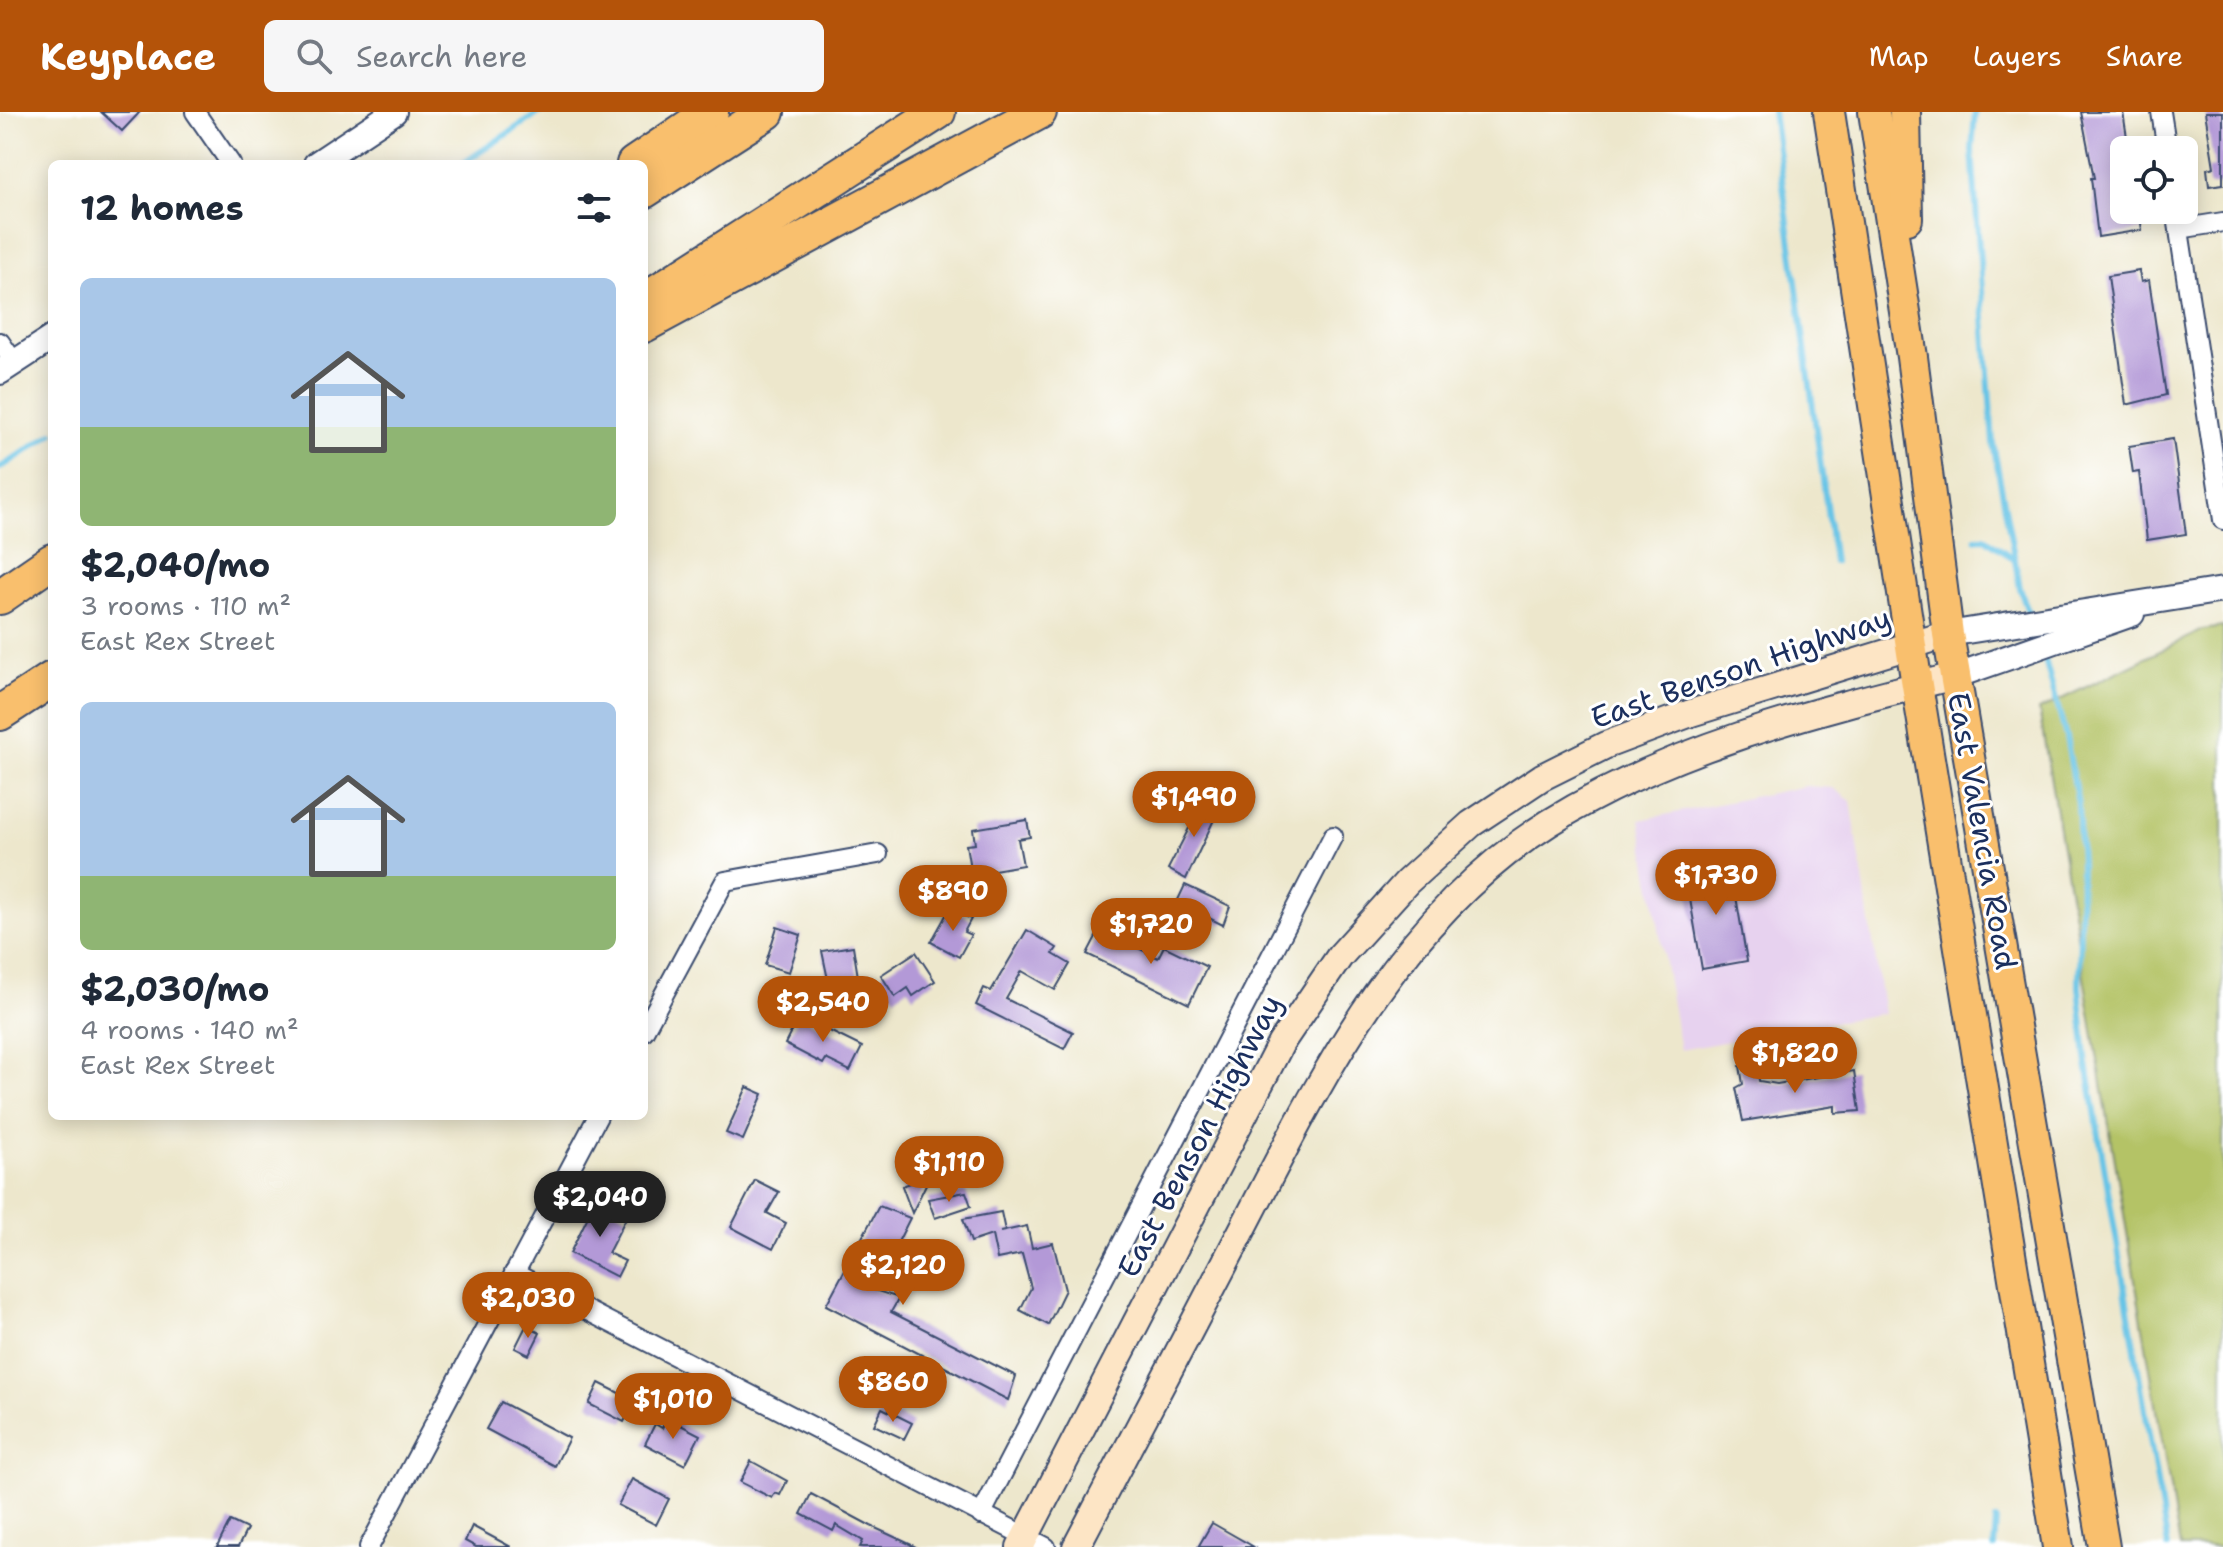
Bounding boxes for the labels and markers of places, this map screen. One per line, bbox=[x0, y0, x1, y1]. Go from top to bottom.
pin: $1,490 bbox=[1129, 771, 1259, 839]
pin: $1,730 bbox=[1651, 849, 1781, 917]
pin: $890 bbox=[906, 865, 1000, 933]
pin: $1,720 bbox=[1086, 898, 1216, 966]
pin: $2,540 bbox=[758, 976, 888, 1044]
pin: $1,820 bbox=[1730, 1027, 1860, 1095]
pin: $1,110 bbox=[884, 1136, 1014, 1204]
pin: $2,040 bbox=[535, 1171, 665, 1239]
pin: $2,120 bbox=[838, 1239, 968, 1307]
pin: $2,030 bbox=[463, 1272, 593, 1340]
pin: $860 bbox=[846, 1356, 940, 1424]
pin: $1,010 bbox=[608, 1373, 738, 1441]

